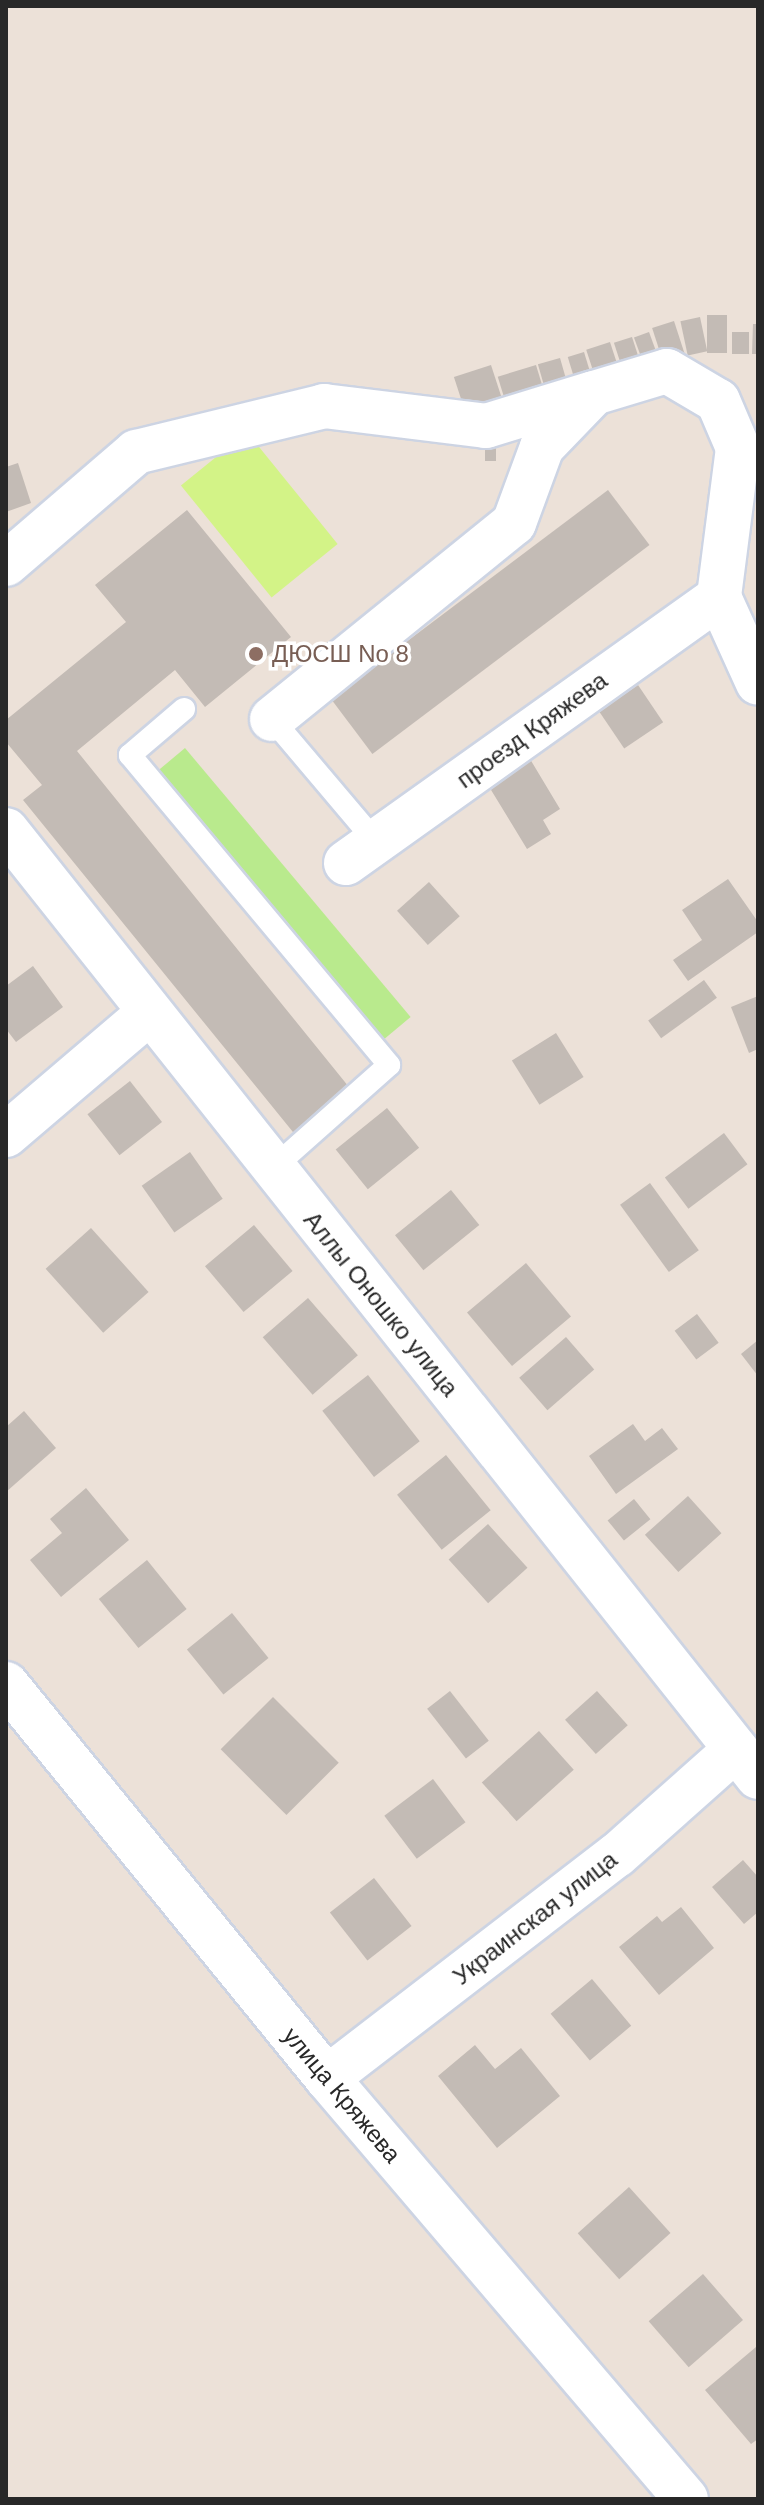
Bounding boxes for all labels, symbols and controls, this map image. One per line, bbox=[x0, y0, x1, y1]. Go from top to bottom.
place label: ДЮСШ No 8 bbox=[272, 640, 409, 668]
marker: ДЮСШ No 8 bbox=[247, 645, 265, 663]
street label: проезд Кряжева bbox=[451, 666, 613, 794]
street label: Аллы Оношко улица bbox=[298, 1206, 464, 1402]
street label: Украинская улица bbox=[447, 1845, 623, 1991]
street label: улица Кряжева bbox=[277, 2021, 407, 2169]

